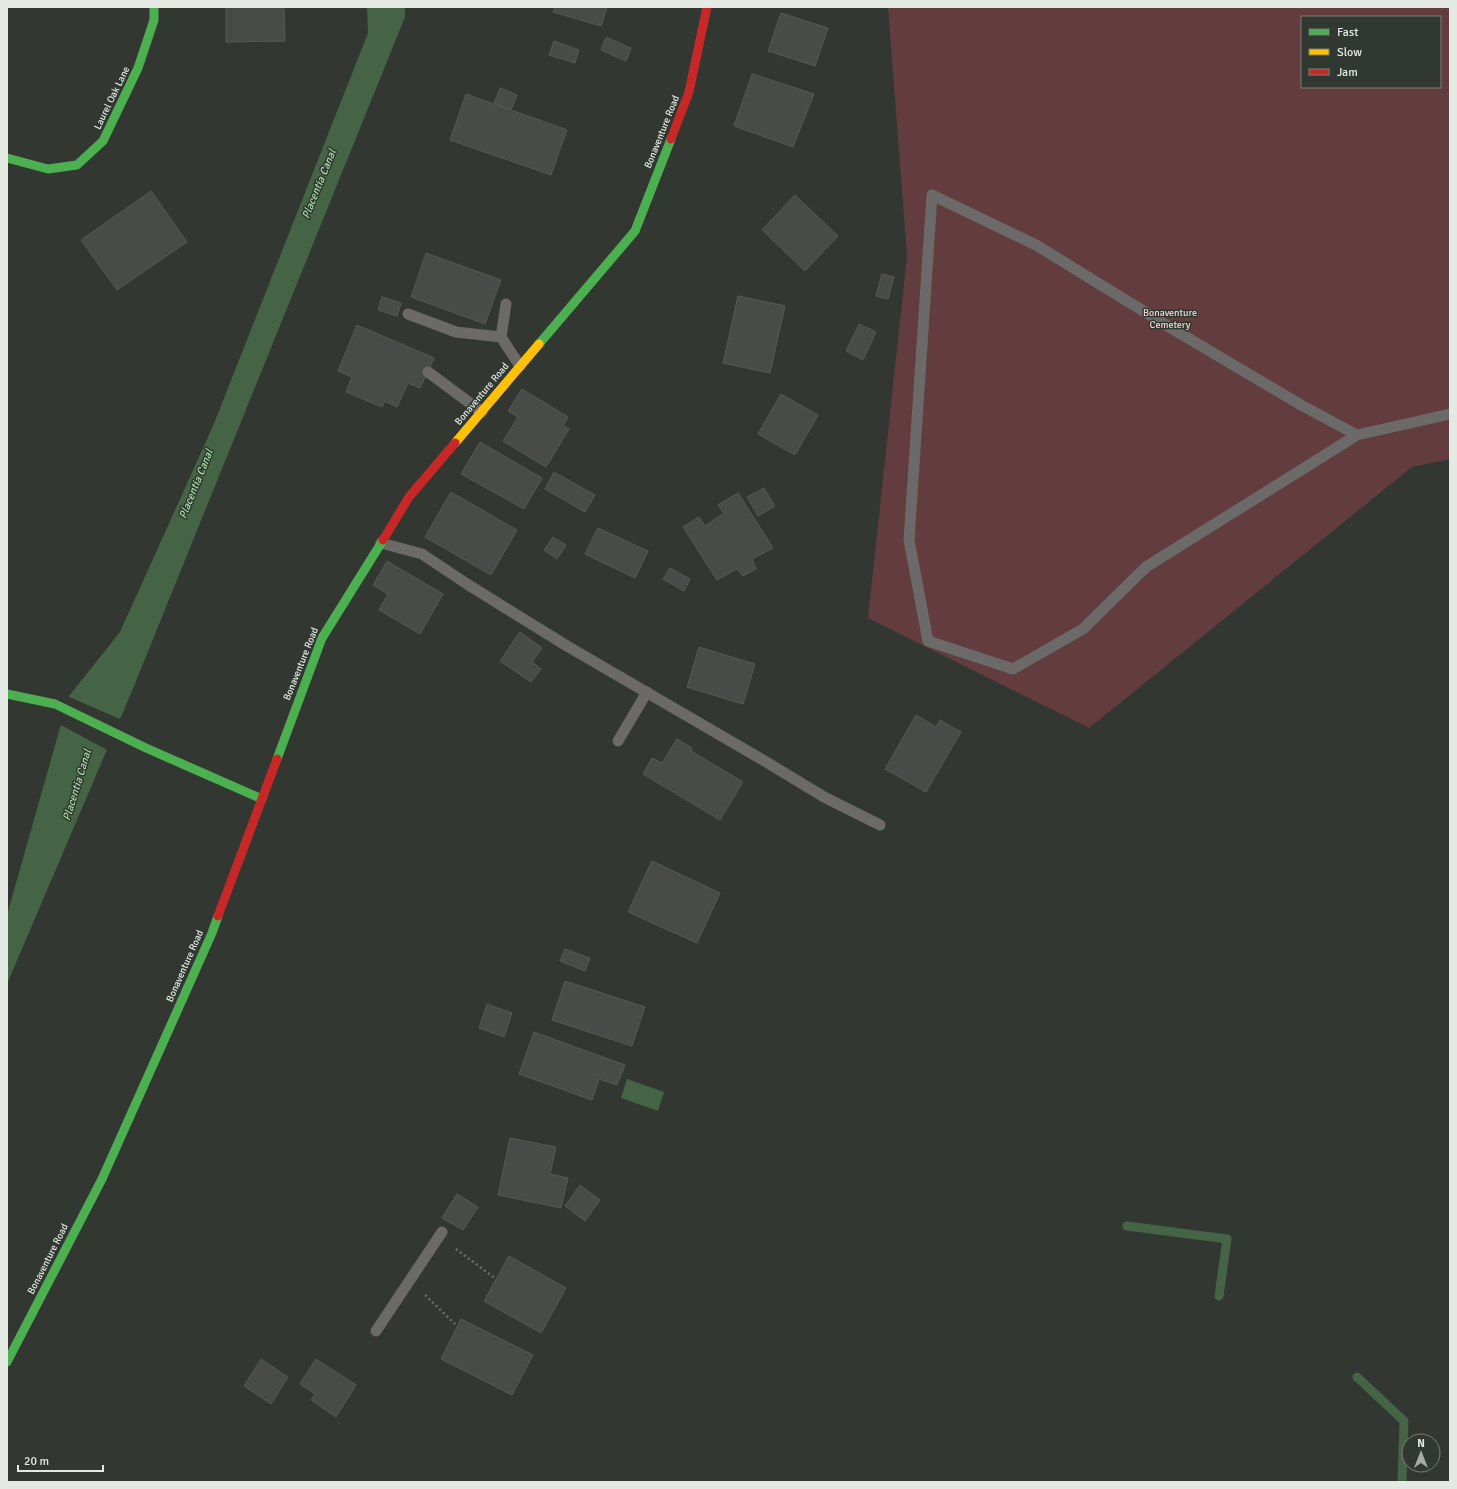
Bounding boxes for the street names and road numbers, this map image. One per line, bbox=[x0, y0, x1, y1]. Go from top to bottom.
street label: Laurel Oak Lane bbox=[92, 65, 132, 131]
street label: Bonaventure Road bbox=[642, 94, 682, 170]
street label: Bonaventure Road bbox=[452, 360, 512, 428]
street label: Bonaventure Road bbox=[281, 626, 321, 702]
street label: Bonaventure Road bbox=[164, 928, 206, 1004]
street label: Bonaventure Road bbox=[25, 1222, 71, 1296]

